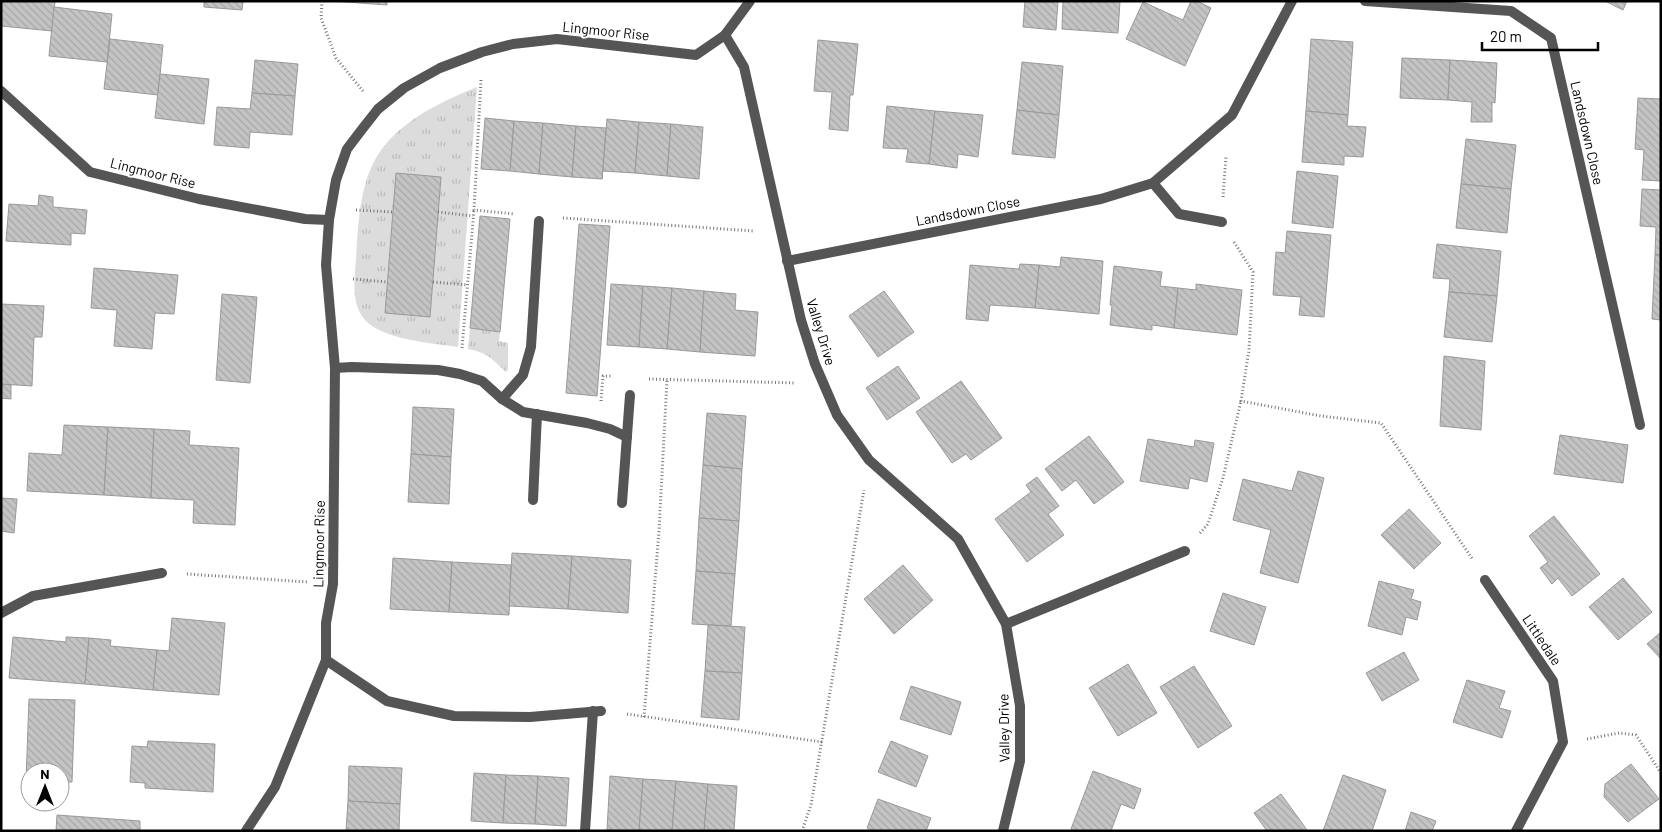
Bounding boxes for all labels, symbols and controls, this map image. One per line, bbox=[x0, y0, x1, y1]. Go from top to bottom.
street label: Lingmoor Rise bbox=[562, 17, 650, 44]
scale bar bbox=[1482, 20, 1598, 52]
text: 20 m bbox=[1490, 27, 1522, 45]
street label: Landsdown Close bbox=[1567, 79, 1608, 186]
street label: Lingmoor Rise bbox=[109, 154, 198, 191]
street label: Landsdown Close bbox=[914, 192, 1022, 229]
street label: Valley Drive bbox=[803, 296, 840, 367]
street label: Lingmoor Rise bbox=[309, 500, 328, 588]
street label: Littledale bbox=[1519, 611, 1566, 668]
street label: Valley Drive bbox=[994, 693, 1013, 763]
north arrow bbox=[20, 762, 70, 812]
text: N bbox=[40, 765, 50, 782]

